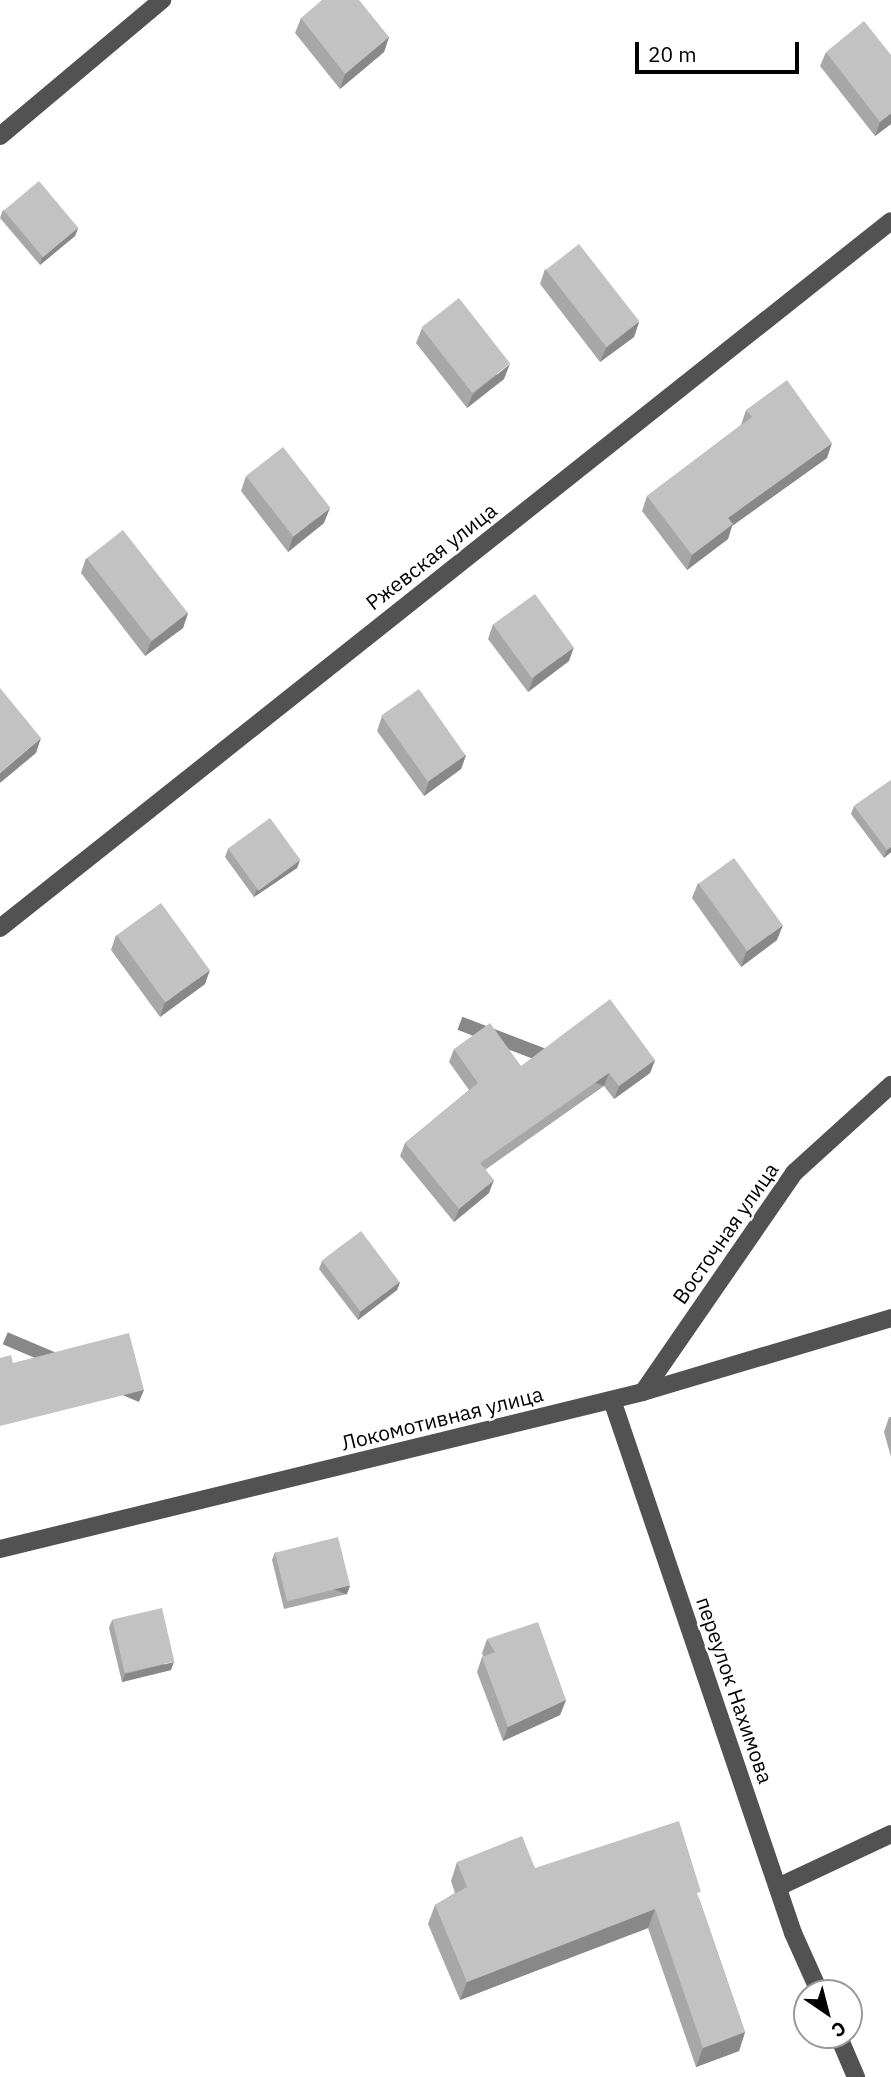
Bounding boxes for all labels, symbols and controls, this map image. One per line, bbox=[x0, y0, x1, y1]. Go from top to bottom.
scale bar bbox=[639, 28, 804, 72]
text: 20 m bbox=[648, 40, 697, 68]
street label: Ржевская улица bbox=[361, 497, 501, 615]
street label: Восточная улица bbox=[667, 1157, 783, 1309]
street label: Локомотивная улица bbox=[338, 1381, 546, 1455]
street label: переулок Нахимова bbox=[691, 1593, 779, 1787]
north arrow bbox=[793, 1979, 863, 2049]
text: С bbox=[827, 2016, 851, 2043]

